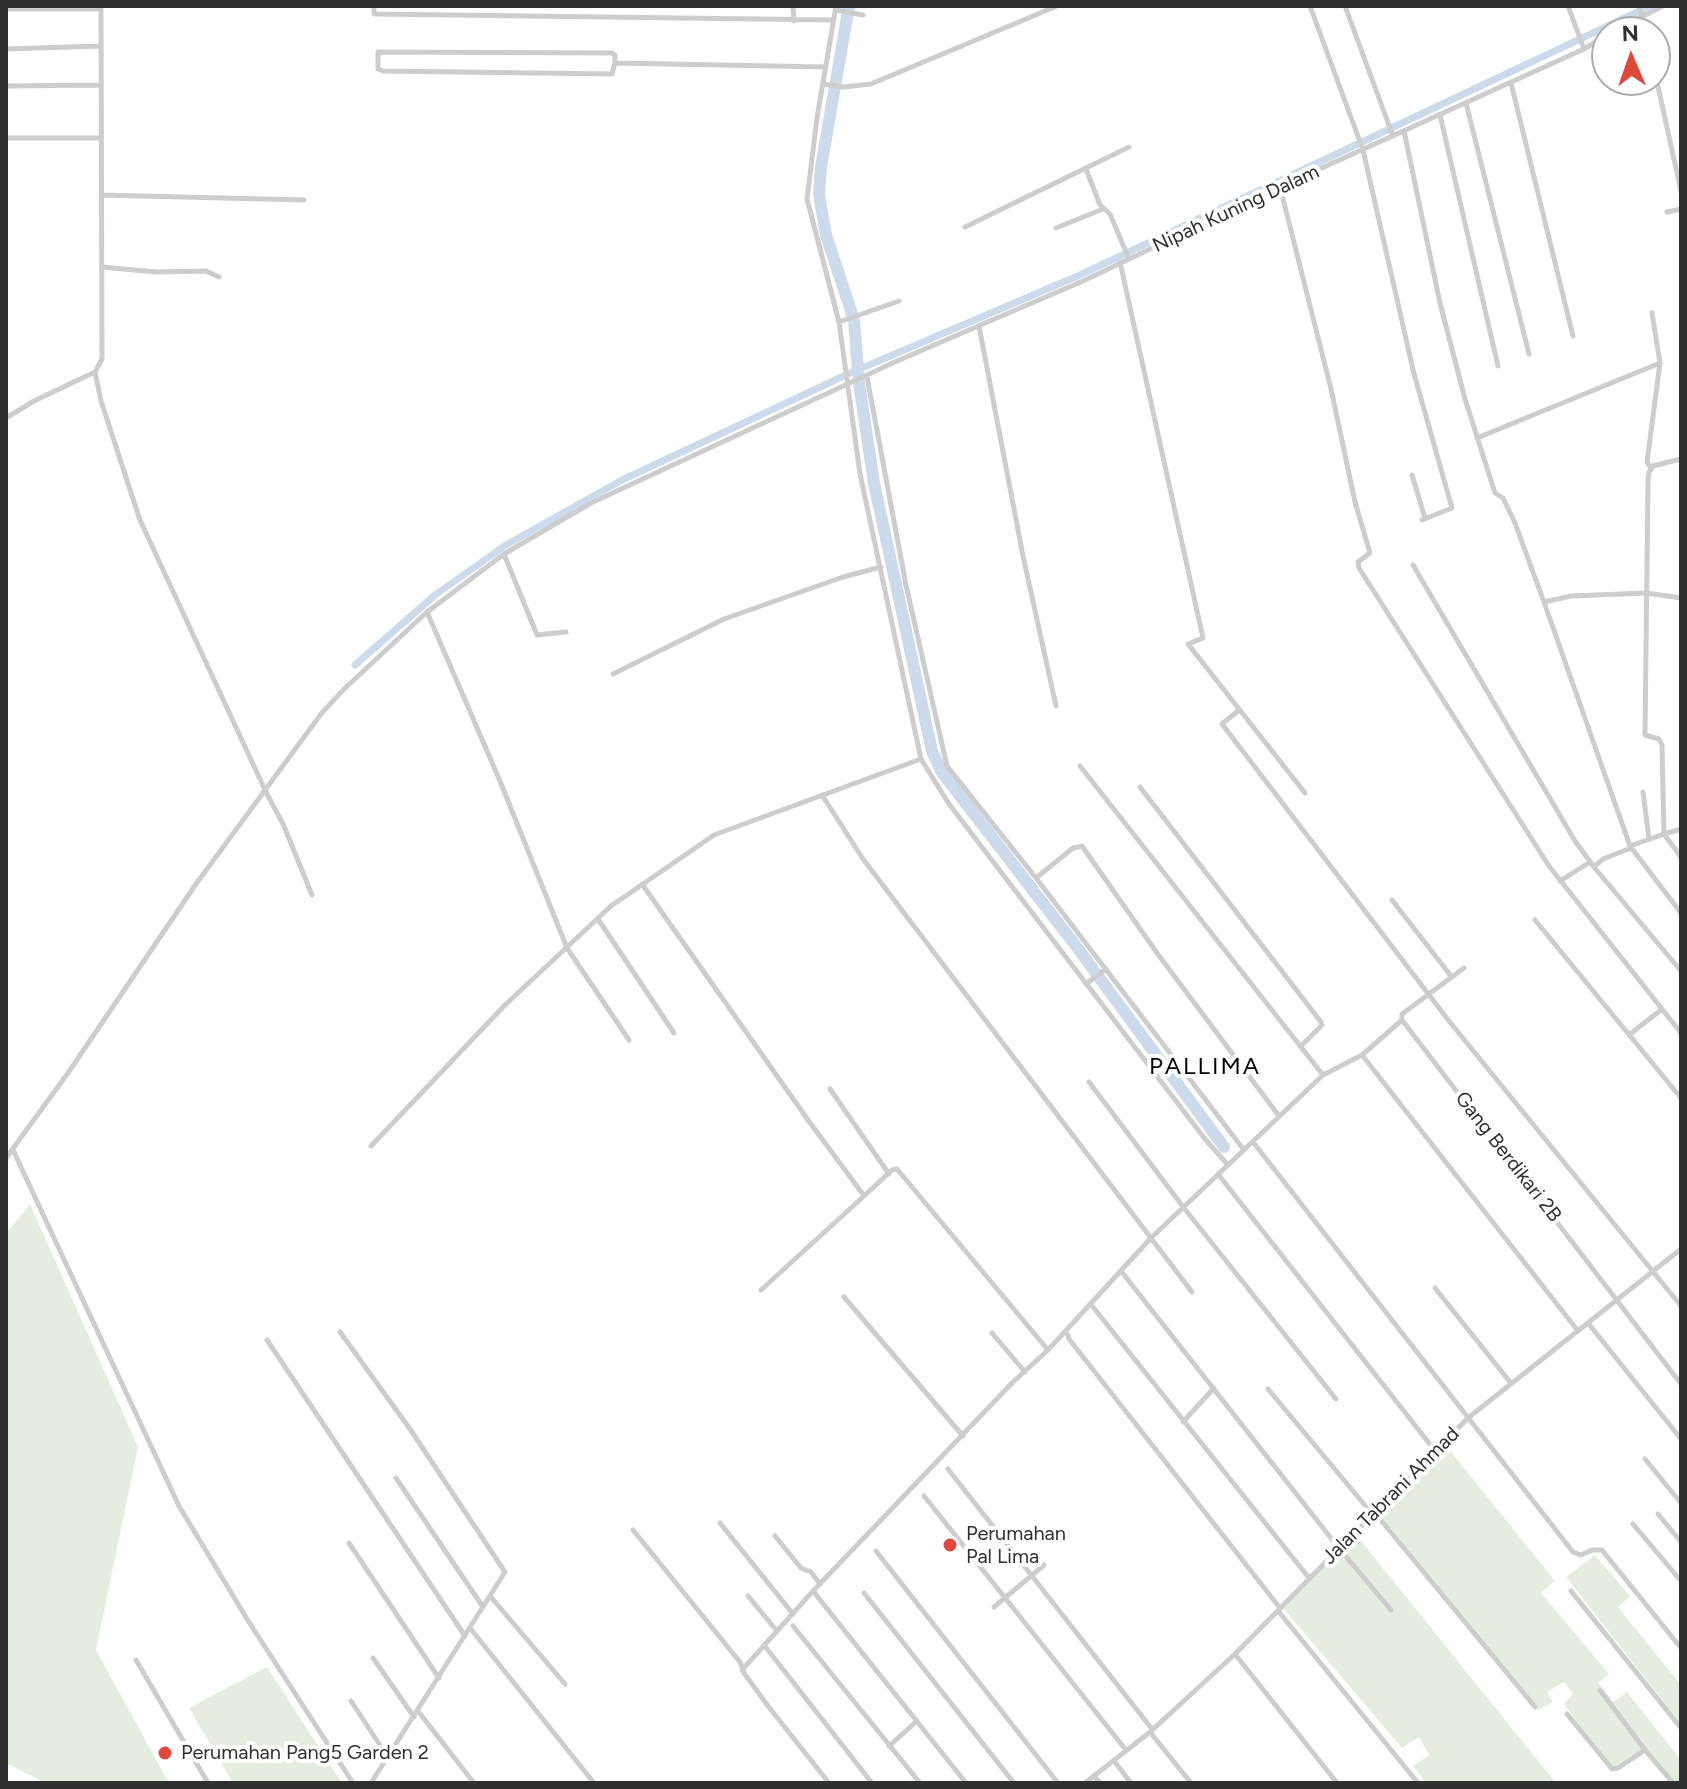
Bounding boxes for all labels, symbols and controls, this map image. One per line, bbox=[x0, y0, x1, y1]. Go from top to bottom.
north arrow bbox=[1591, 16, 1671, 96]
text: N bbox=[1621, 20, 1639, 47]
street label: Nipah Kuning Dalam bbox=[1149, 160, 1323, 258]
district label: PALLIMA bbox=[1149, 1053, 1261, 1081]
street label: Gang Berdikari 2B bbox=[1450, 1087, 1566, 1227]
street label: Jalan Tabrani Ahmad bbox=[1317, 1422, 1465, 1570]
place label: Perumahan Pal Lima bbox=[966, 1522, 1066, 1569]
marker: Perumahan Pal Lima bbox=[941, 1536, 959, 1554]
place label: Perumahan Pang5 Garden 2 bbox=[181, 1741, 429, 1765]
marker: Perumahan Pang5 Garden 2 bbox=[156, 1744, 174, 1762]

